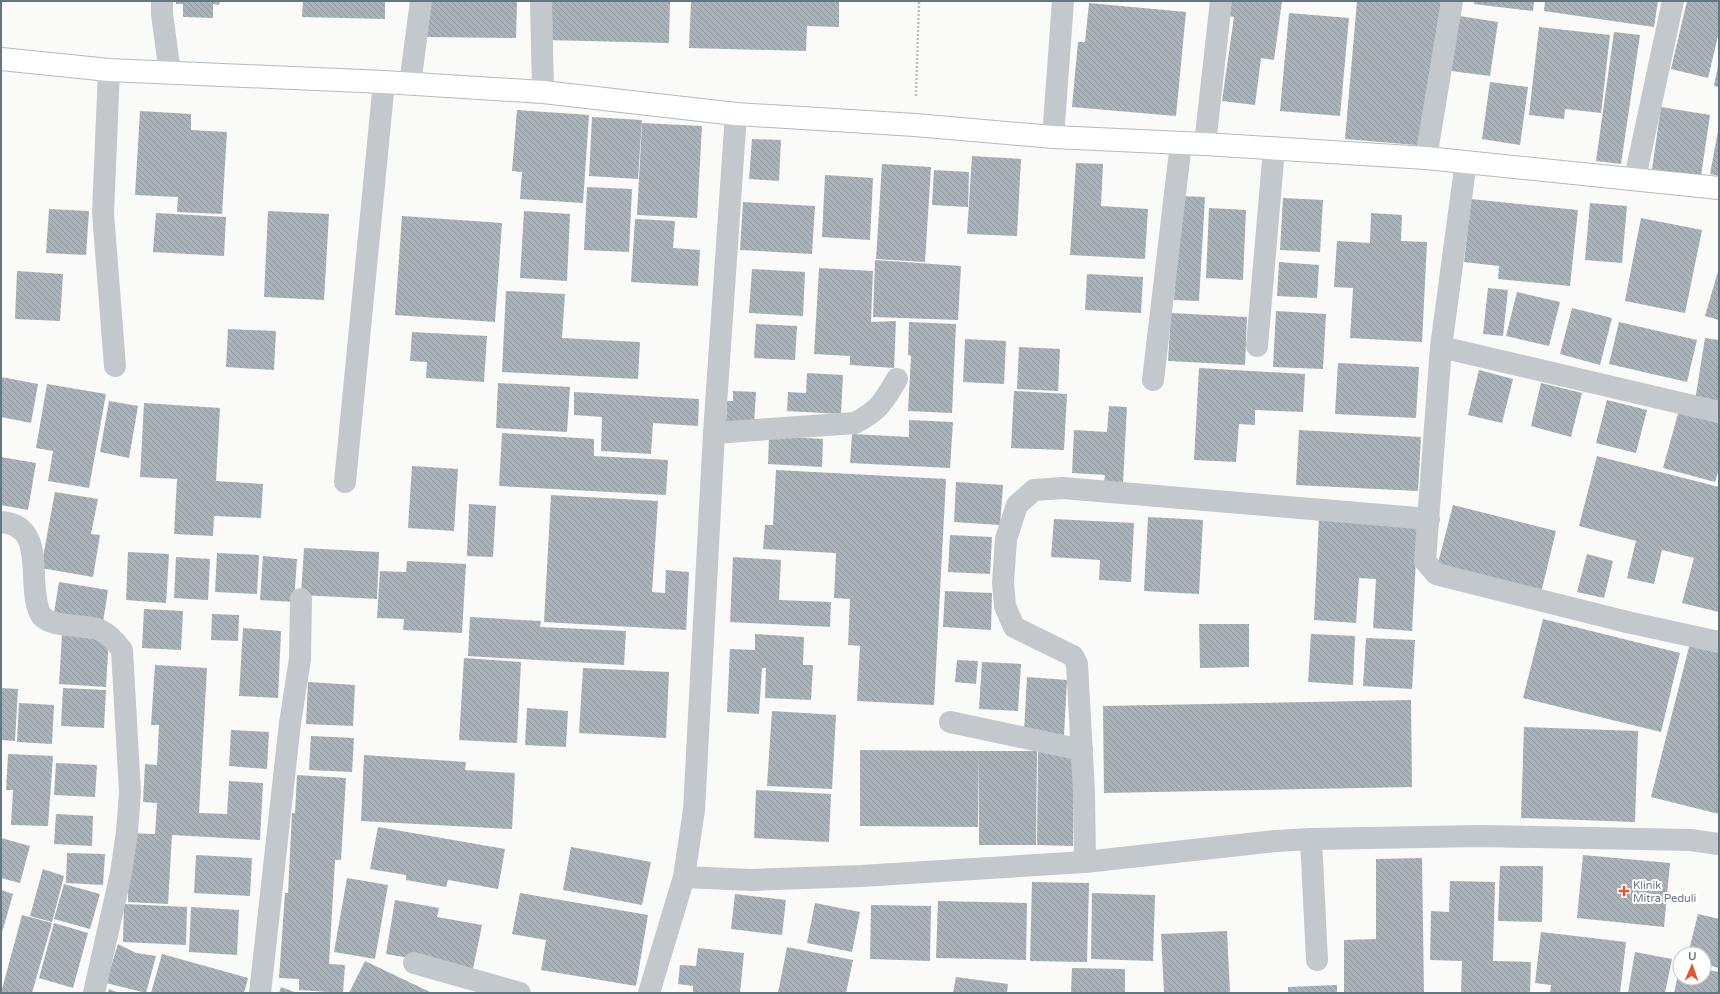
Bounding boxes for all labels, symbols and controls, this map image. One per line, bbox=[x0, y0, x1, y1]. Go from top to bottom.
place label: Klinik Mitra Peduli bbox=[1633, 879, 1696, 905]
marker: Klinik Mitra Peduli bbox=[1618, 885, 1630, 897]
north arrow bbox=[1672, 946, 1712, 986]
text: U bbox=[1688, 950, 1697, 963]

